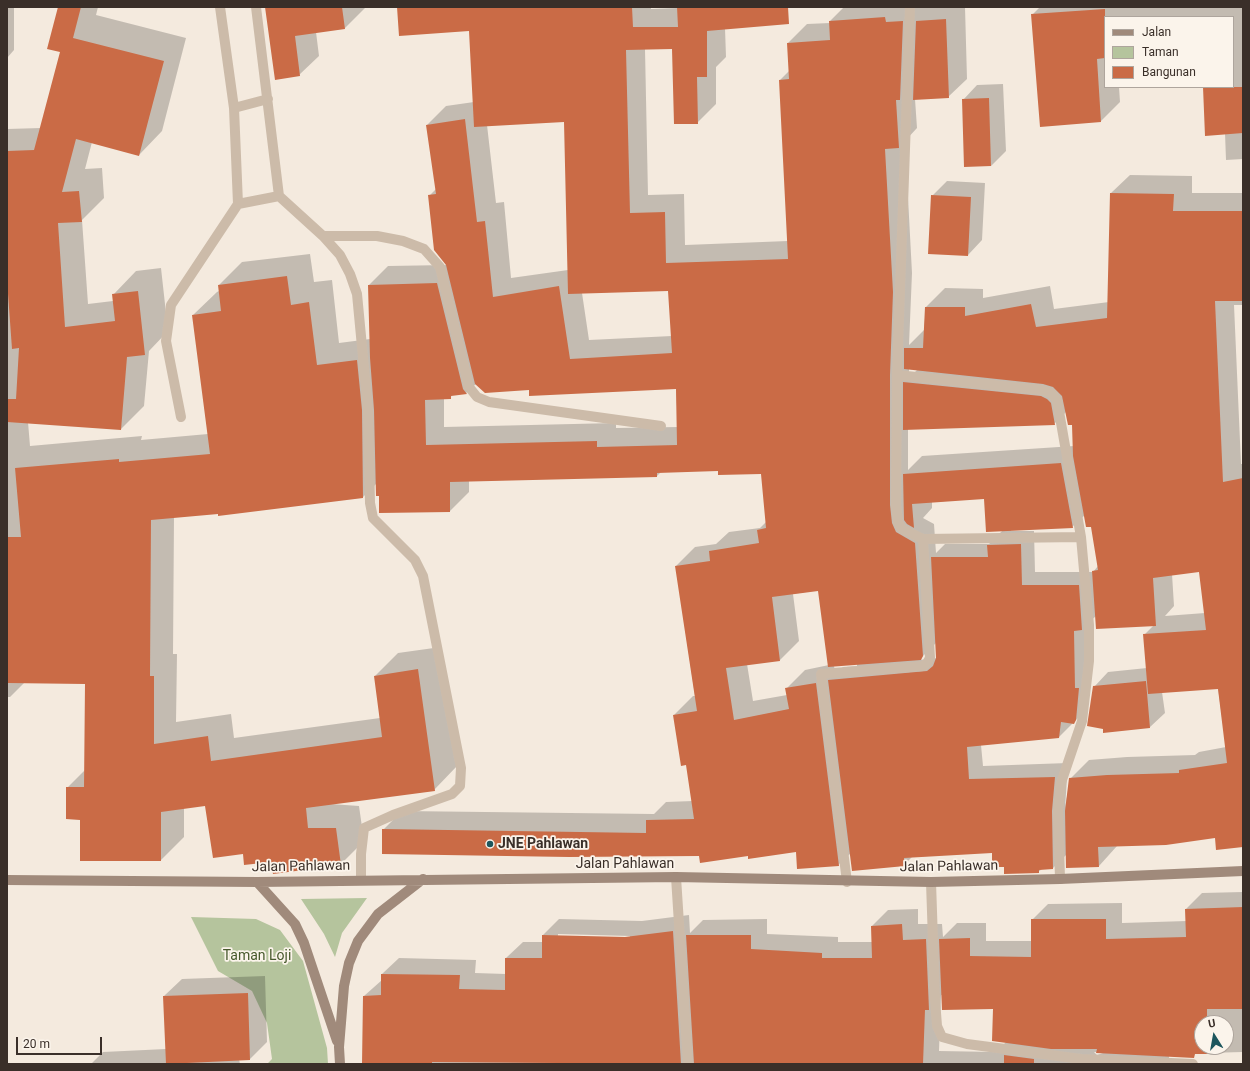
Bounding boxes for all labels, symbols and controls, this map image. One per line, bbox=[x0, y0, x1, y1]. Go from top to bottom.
legend bbox=[1104, 16, 1234, 88]
text: Jalan bbox=[1142, 25, 1171, 39]
text: Taman bbox=[1142, 45, 1179, 59]
text: Bangunan bbox=[1142, 65, 1196, 79]
place label: JNE Pahlawan bbox=[498, 836, 588, 852]
marker: JNE Pahlawan bbox=[485, 839, 495, 849]
street label: Jalan Pahlawan bbox=[576, 856, 674, 872]
street label: Jalan Pahlawan bbox=[252, 858, 350, 876]
street label: Jalan Pahlawan bbox=[900, 858, 998, 876]
park label: Taman Loji bbox=[223, 948, 291, 964]
north arrow bbox=[1194, 1015, 1234, 1055]
text: U bbox=[1207, 1017, 1217, 1031]
scale bar bbox=[18, 1029, 104, 1055]
text: 20 m bbox=[23, 1037, 50, 1051]

